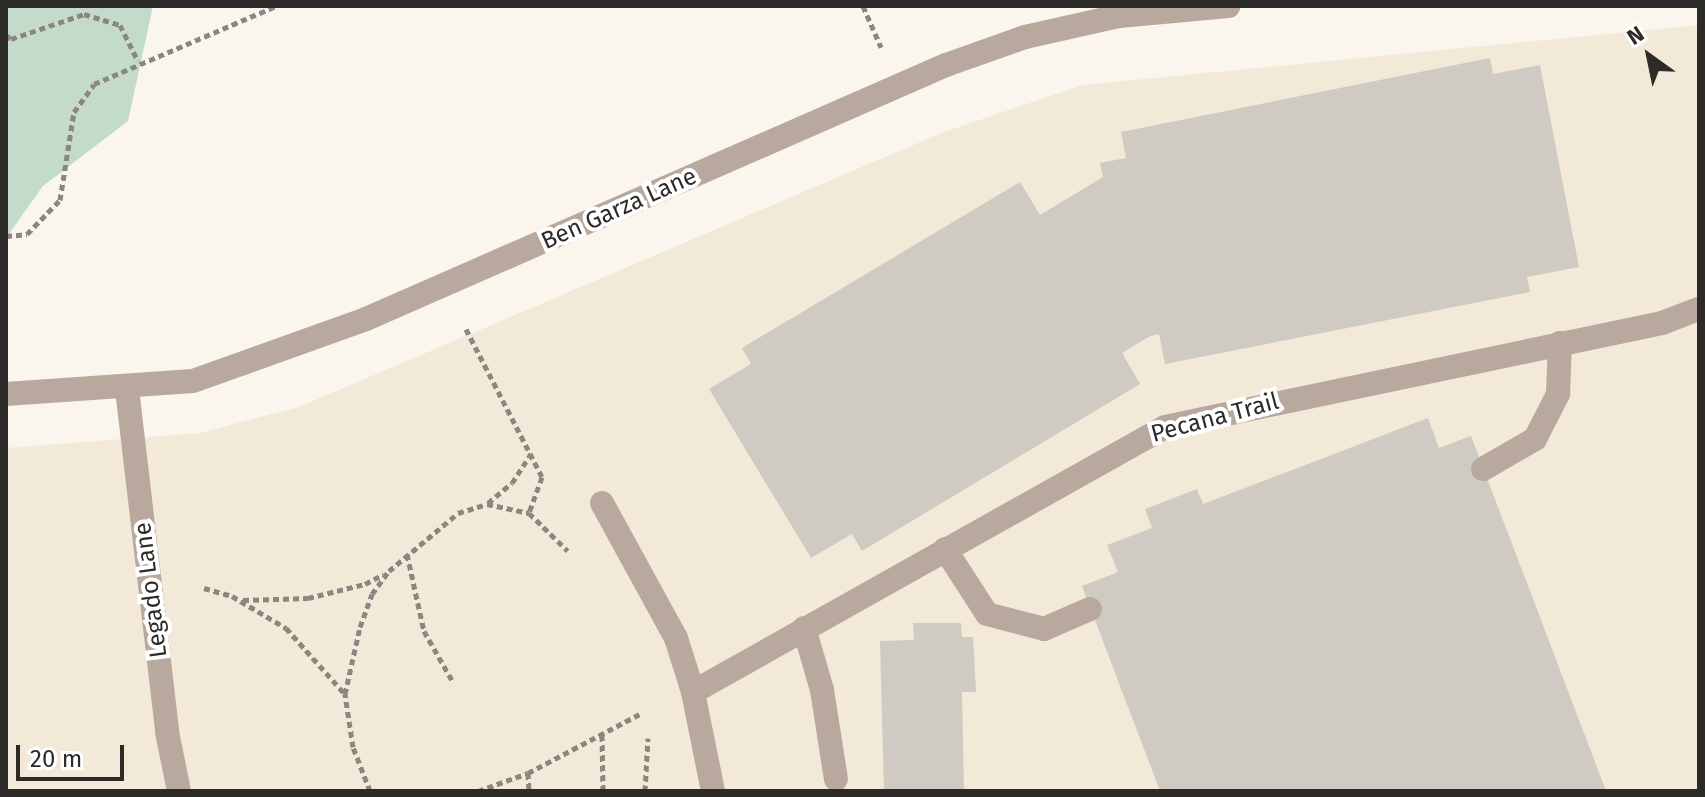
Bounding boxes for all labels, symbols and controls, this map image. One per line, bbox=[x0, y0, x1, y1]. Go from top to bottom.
north arrow bbox=[1609, 16, 1689, 96]
text: N bbox=[1622, 20, 1649, 51]
street label: Ben Garza Lane bbox=[537, 162, 701, 256]
street label: Pecana Trail bbox=[1148, 387, 1282, 449]
street label: Legado Lane bbox=[128, 521, 174, 659]
scale bar bbox=[20, 729, 128, 779]
text: 20 m bbox=[30, 745, 82, 773]

